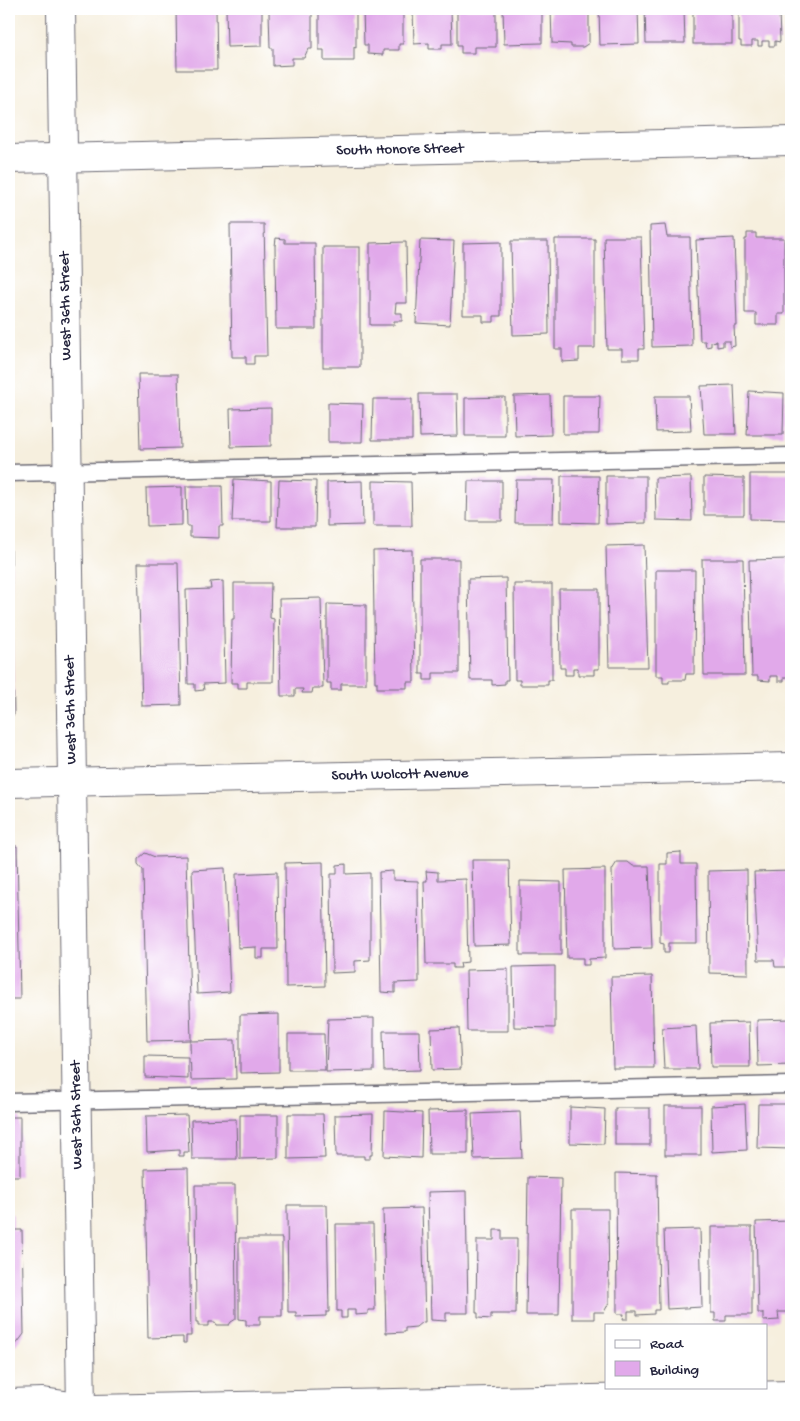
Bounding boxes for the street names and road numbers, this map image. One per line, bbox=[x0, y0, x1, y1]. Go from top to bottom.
street label: South Honore Street bbox=[336, 140, 466, 160]
street label: West 36th Street bbox=[56, 250, 76, 361]
street label: West 36th Street bbox=[61, 654, 81, 765]
street label: South Wolcott Avenue bbox=[331, 765, 469, 785]
street label: West 36th Street bbox=[67, 1059, 87, 1170]

